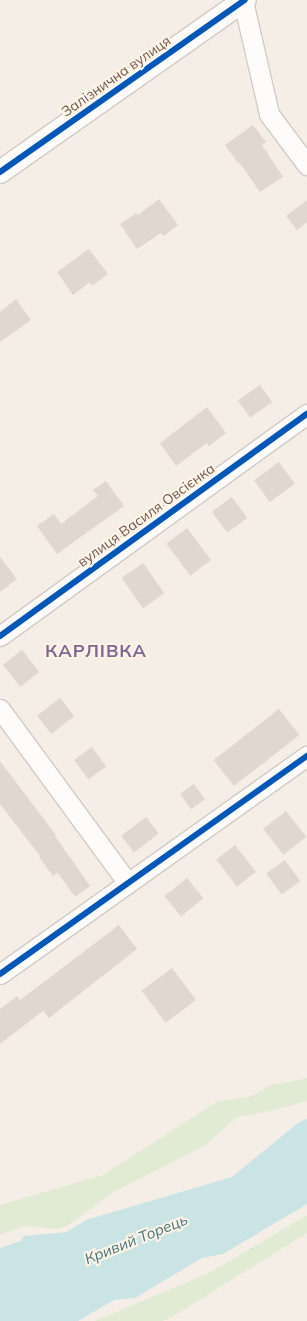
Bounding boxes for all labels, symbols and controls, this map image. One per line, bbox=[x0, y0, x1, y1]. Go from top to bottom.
street label: Залізнична вулиця bbox=[58, 32, 174, 120]
street label: вулиця Василя Овсієнка bbox=[74, 460, 218, 570]
district label: КАРЛІВКА bbox=[45, 640, 147, 662]
water label: Кривий Торець bbox=[82, 1210, 190, 1268]

